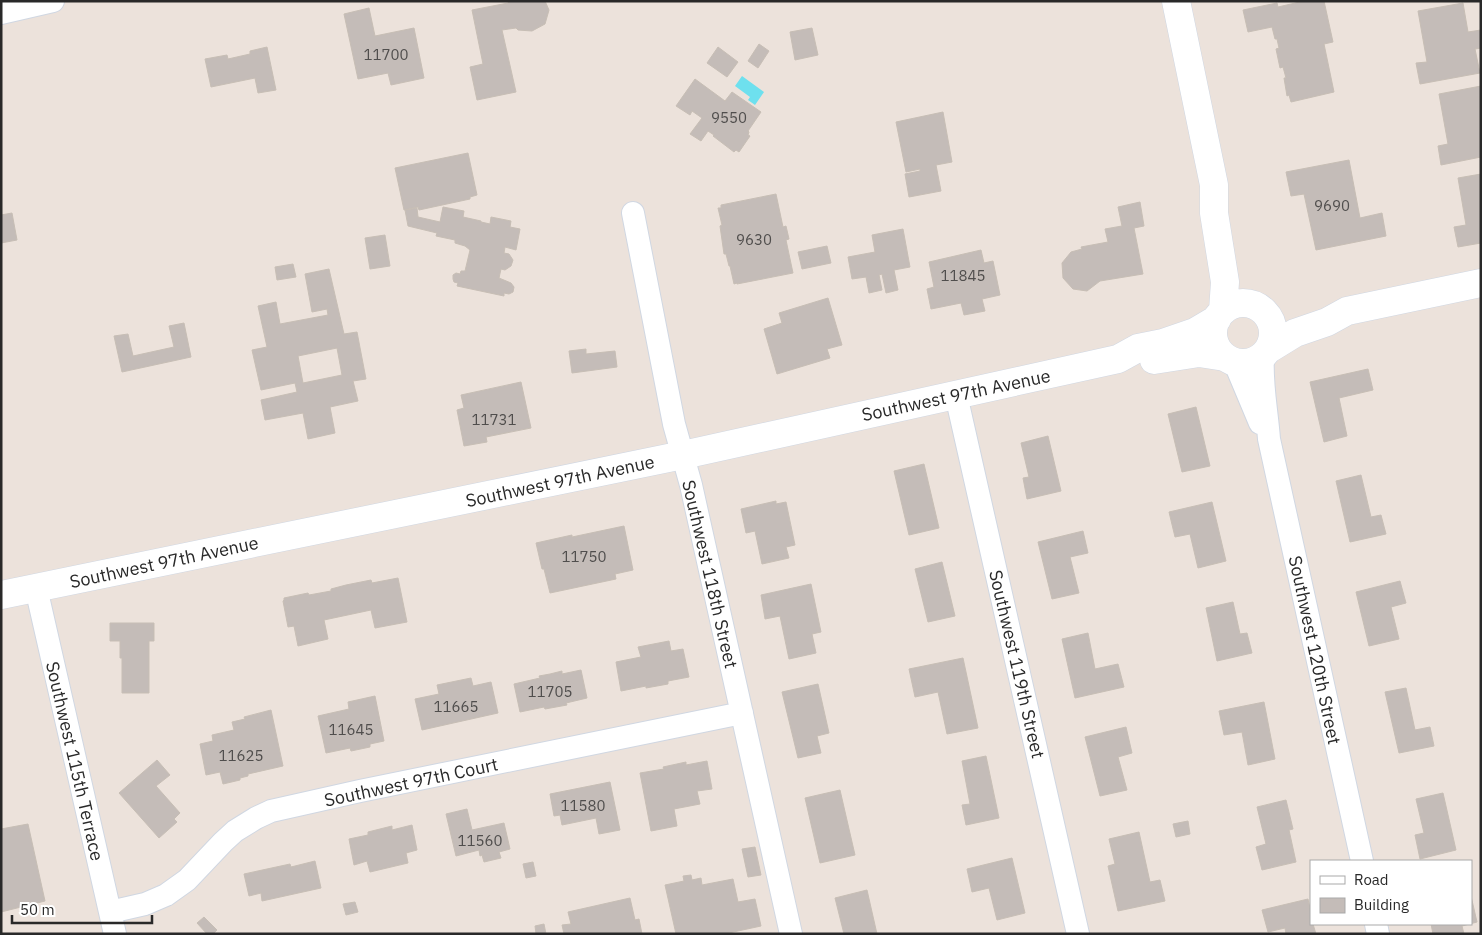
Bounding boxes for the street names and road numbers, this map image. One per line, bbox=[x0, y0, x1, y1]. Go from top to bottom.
street label: Southwest 97th Avenue bbox=[859, 364, 1053, 426]
street label: Southwest 97th Avenue bbox=[463, 450, 657, 512]
street label: Southwest 118th Street bbox=[677, 478, 743, 670]
street label: Southwest 97th Avenue bbox=[67, 531, 261, 593]
street label: Southwest 120th Street bbox=[1284, 553, 1346, 747]
street label: Southwest 119th Street bbox=[984, 568, 1050, 760]
street label: Southwest 115th Terrace bbox=[41, 659, 109, 863]
street label: Southwest 97th Court bbox=[322, 752, 500, 812]

